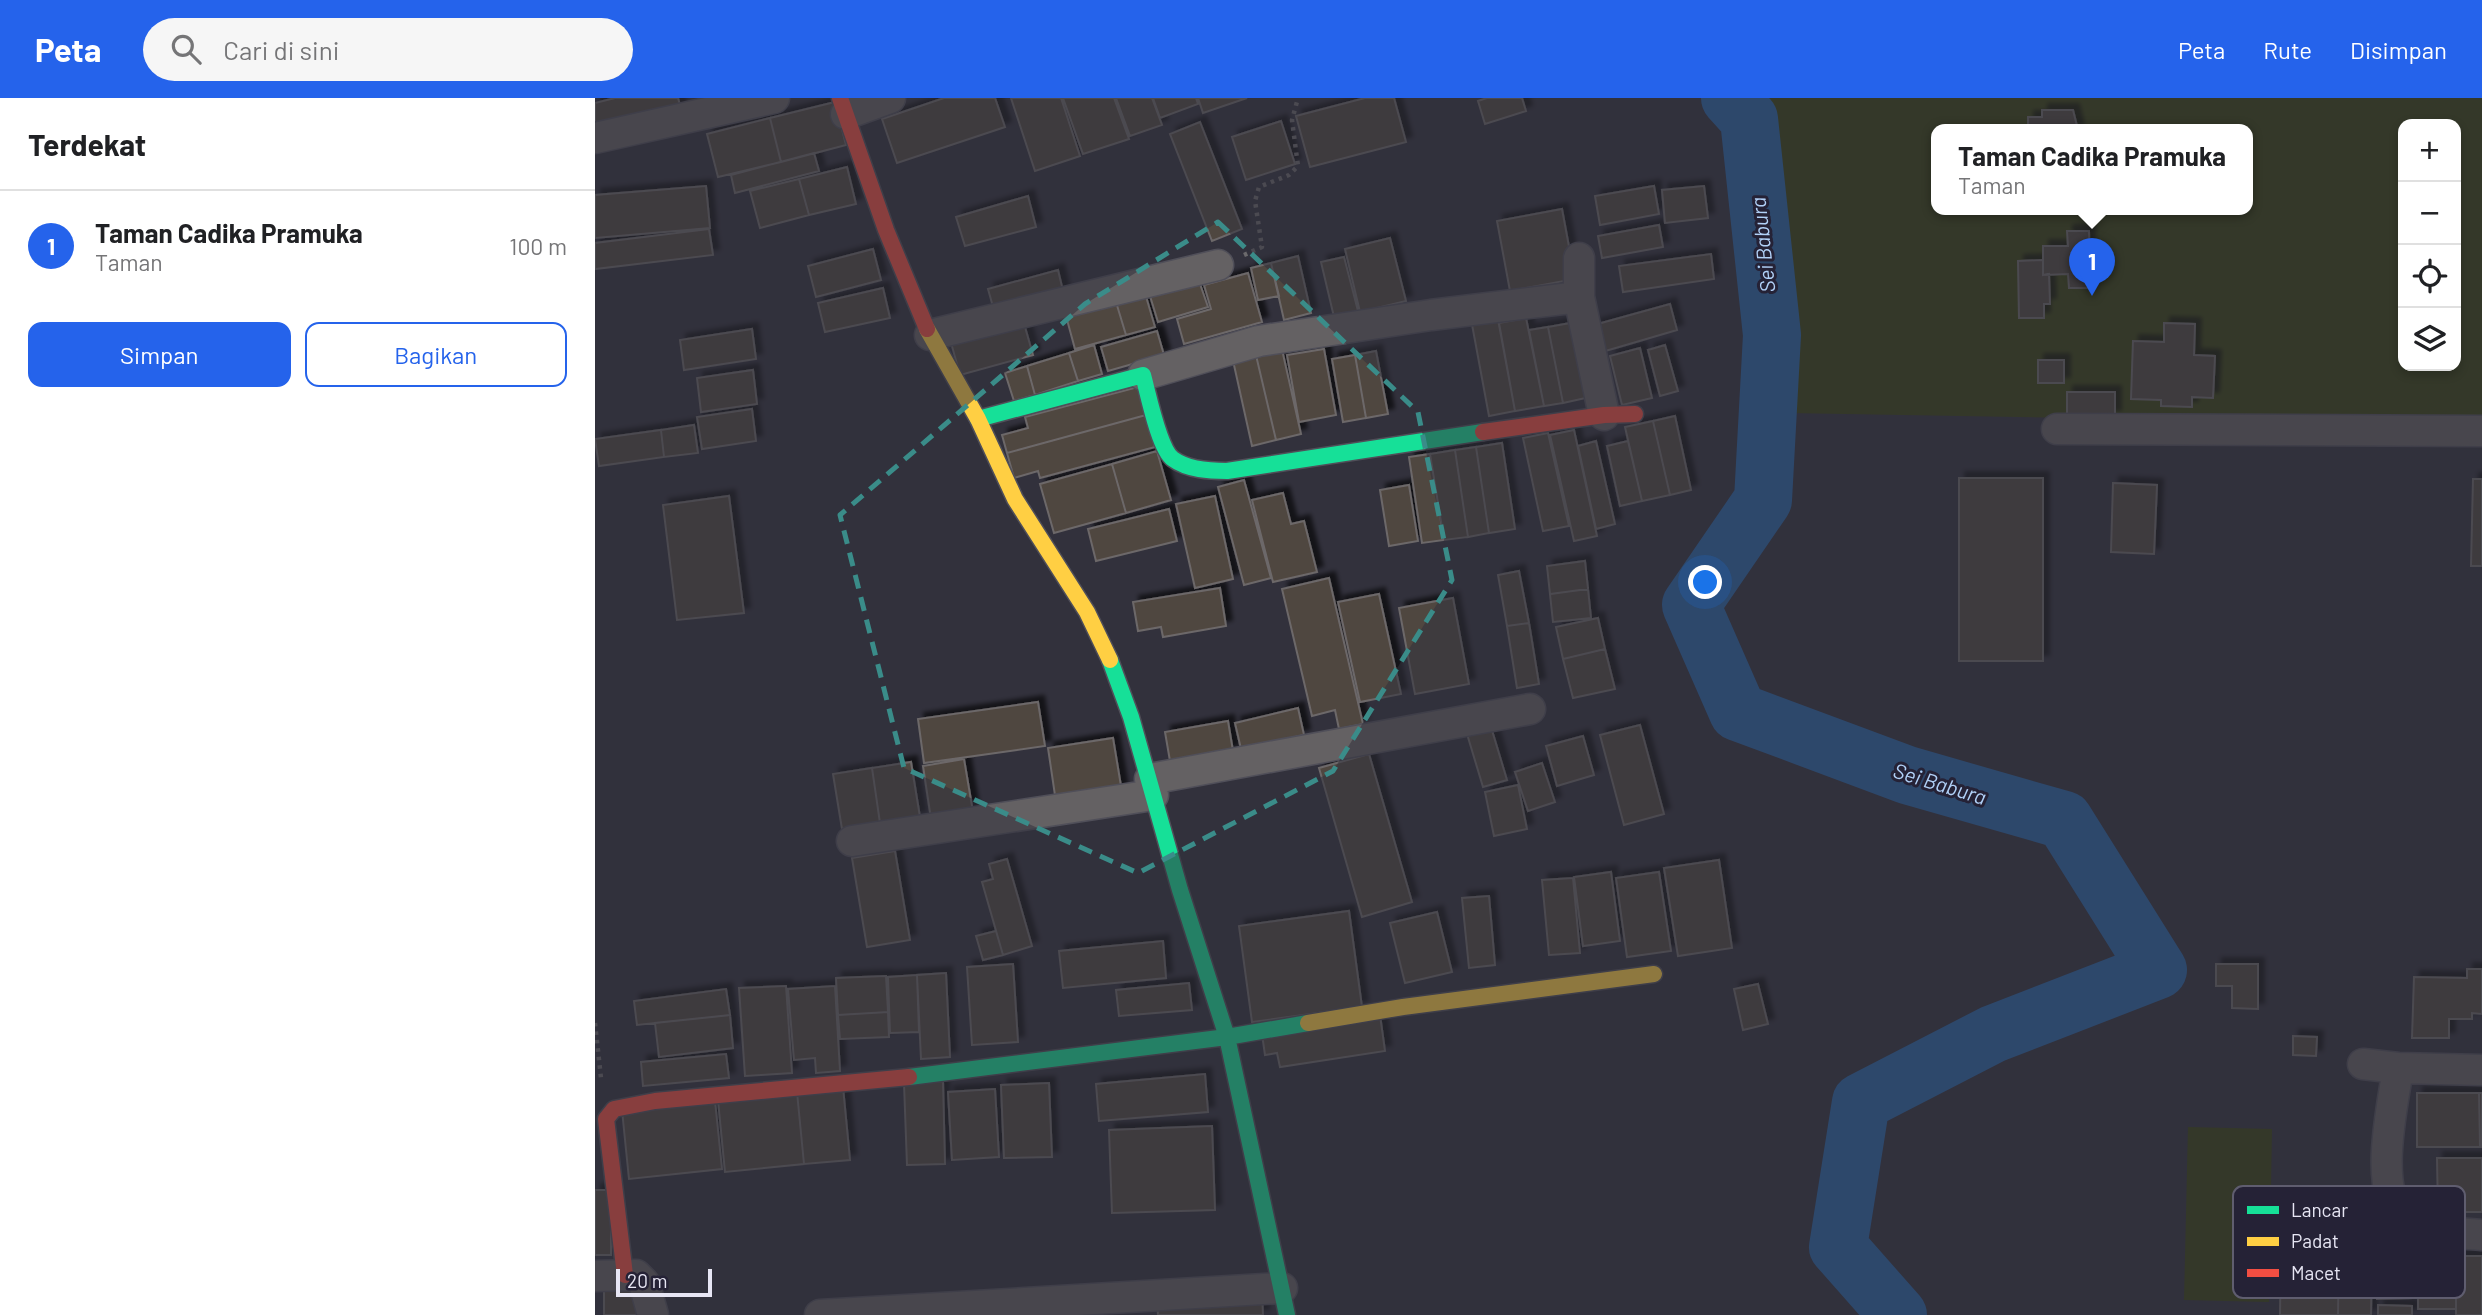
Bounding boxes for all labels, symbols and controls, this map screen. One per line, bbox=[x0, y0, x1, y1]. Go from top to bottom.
search box bbox=[143, 18, 633, 81]
text: Peta bbox=[35, 29, 101, 69]
icon: search bbox=[167, 30, 205, 68]
text: Cari di sini bbox=[223, 34, 339, 65]
text: Peta bbox=[2178, 35, 2225, 64]
text: Rute bbox=[2263, 35, 2312, 64]
text: Disimpan bbox=[2350, 35, 2447, 64]
map controls bbox=[2398, 119, 2461, 371]
button: + bbox=[2398, 119, 2461, 182]
popup bbox=[1931, 124, 2253, 215]
text: Terdekat bbox=[28, 126, 146, 162]
text: Taman Cadika Pramuka bbox=[1958, 140, 2226, 171]
text: Taman bbox=[1958, 171, 2026, 199]
button: − bbox=[2398, 182, 2461, 245]
water label: Sei Babura bbox=[1745, 196, 1779, 294]
text: Taman Cadika Pramuka bbox=[95, 217, 363, 248]
text: 1 bbox=[47, 232, 55, 260]
text: 100 m bbox=[509, 232, 567, 260]
pin: 1 bbox=[2069, 238, 2115, 296]
button: locate bbox=[2398, 245, 2461, 308]
text: Taman bbox=[95, 248, 163, 276]
button: layers bbox=[2398, 308, 2461, 371]
button: Simpan bbox=[28, 322, 291, 387]
button: Bagikan bbox=[305, 322, 567, 387]
your location bbox=[1688, 565, 1722, 599]
water label: Sei Babura bbox=[1890, 757, 1990, 809]
legend bbox=[2233, 1186, 2465, 1298]
text: Lancar bbox=[2291, 1198, 2348, 1221]
text: Padat bbox=[2291, 1229, 2339, 1252]
text: Macet bbox=[2291, 1261, 2341, 1284]
scale bar bbox=[616, 1266, 712, 1298]
text: 20 m bbox=[627, 1269, 667, 1292]

